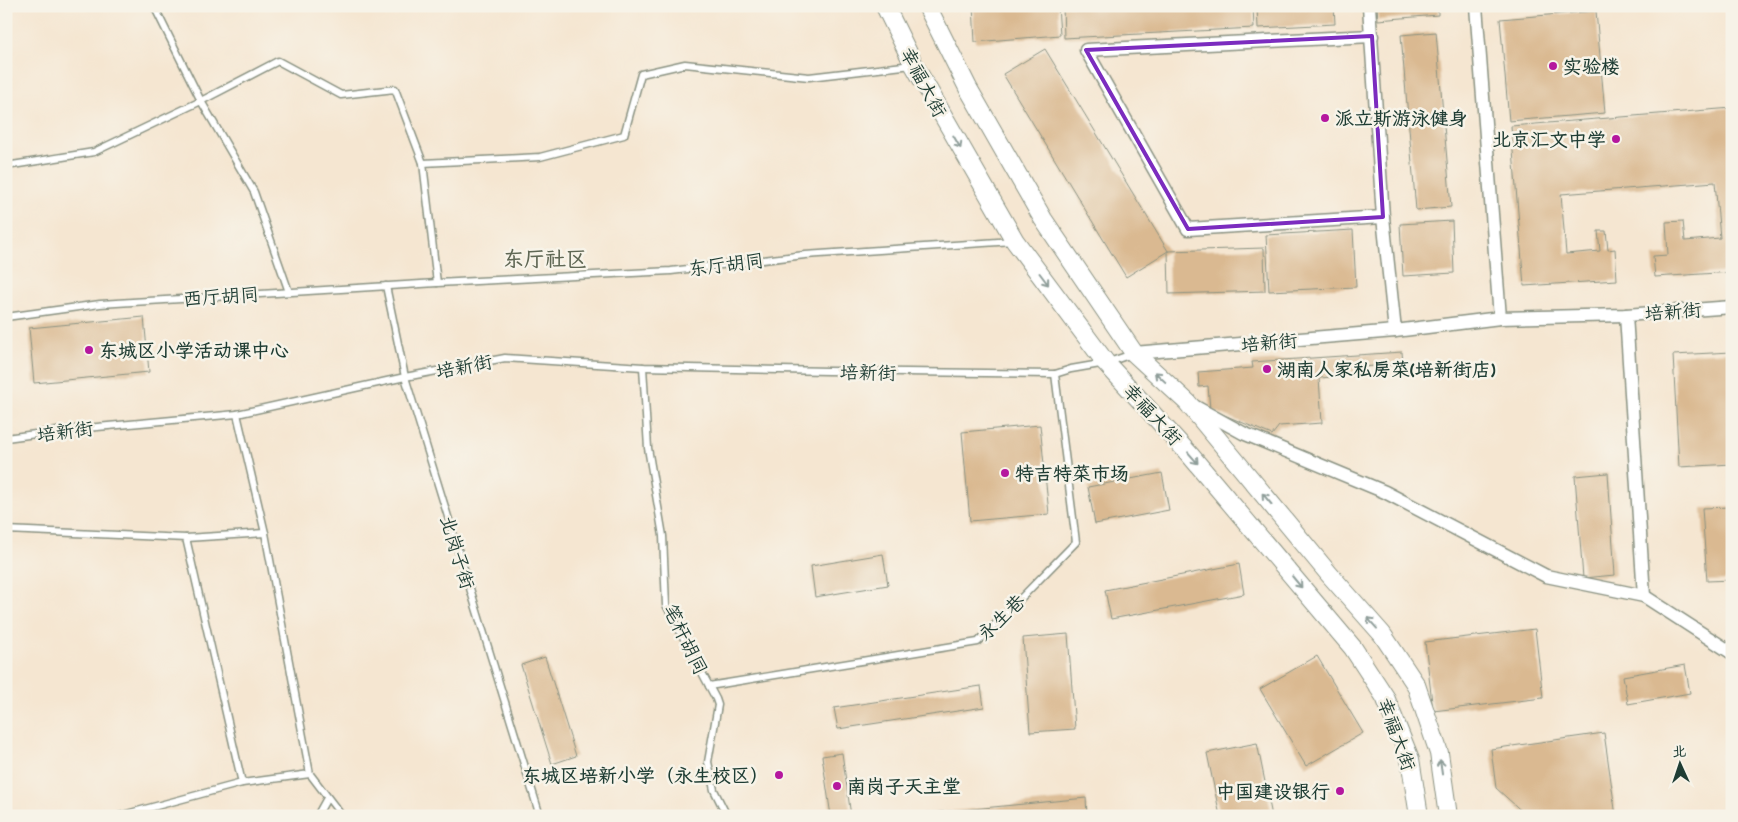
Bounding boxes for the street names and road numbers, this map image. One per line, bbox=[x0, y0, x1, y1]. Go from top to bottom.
street label: 幸福大街 bbox=[891, 44, 951, 124]
street label: 东厅胡同 bbox=[687, 249, 766, 286]
street label: 西厅胡同 bbox=[182, 283, 260, 316]
street label: 培新街 bbox=[1644, 299, 1703, 330]
street label: 培新街 bbox=[1240, 330, 1299, 361]
street label: 培新街 bbox=[434, 351, 495, 388]
street label: 培新街 bbox=[839, 362, 897, 389]
street label: 幸福大街 bbox=[1115, 379, 1186, 453]
street label: 培新街 bbox=[35, 418, 95, 451]
street label: 北岗子街 bbox=[431, 513, 479, 593]
street label: 永生巷 bbox=[974, 590, 1033, 649]
street label: 笔杆胡同 bbox=[654, 600, 712, 681]
street label: 幸福大街 bbox=[1368, 695, 1419, 776]

